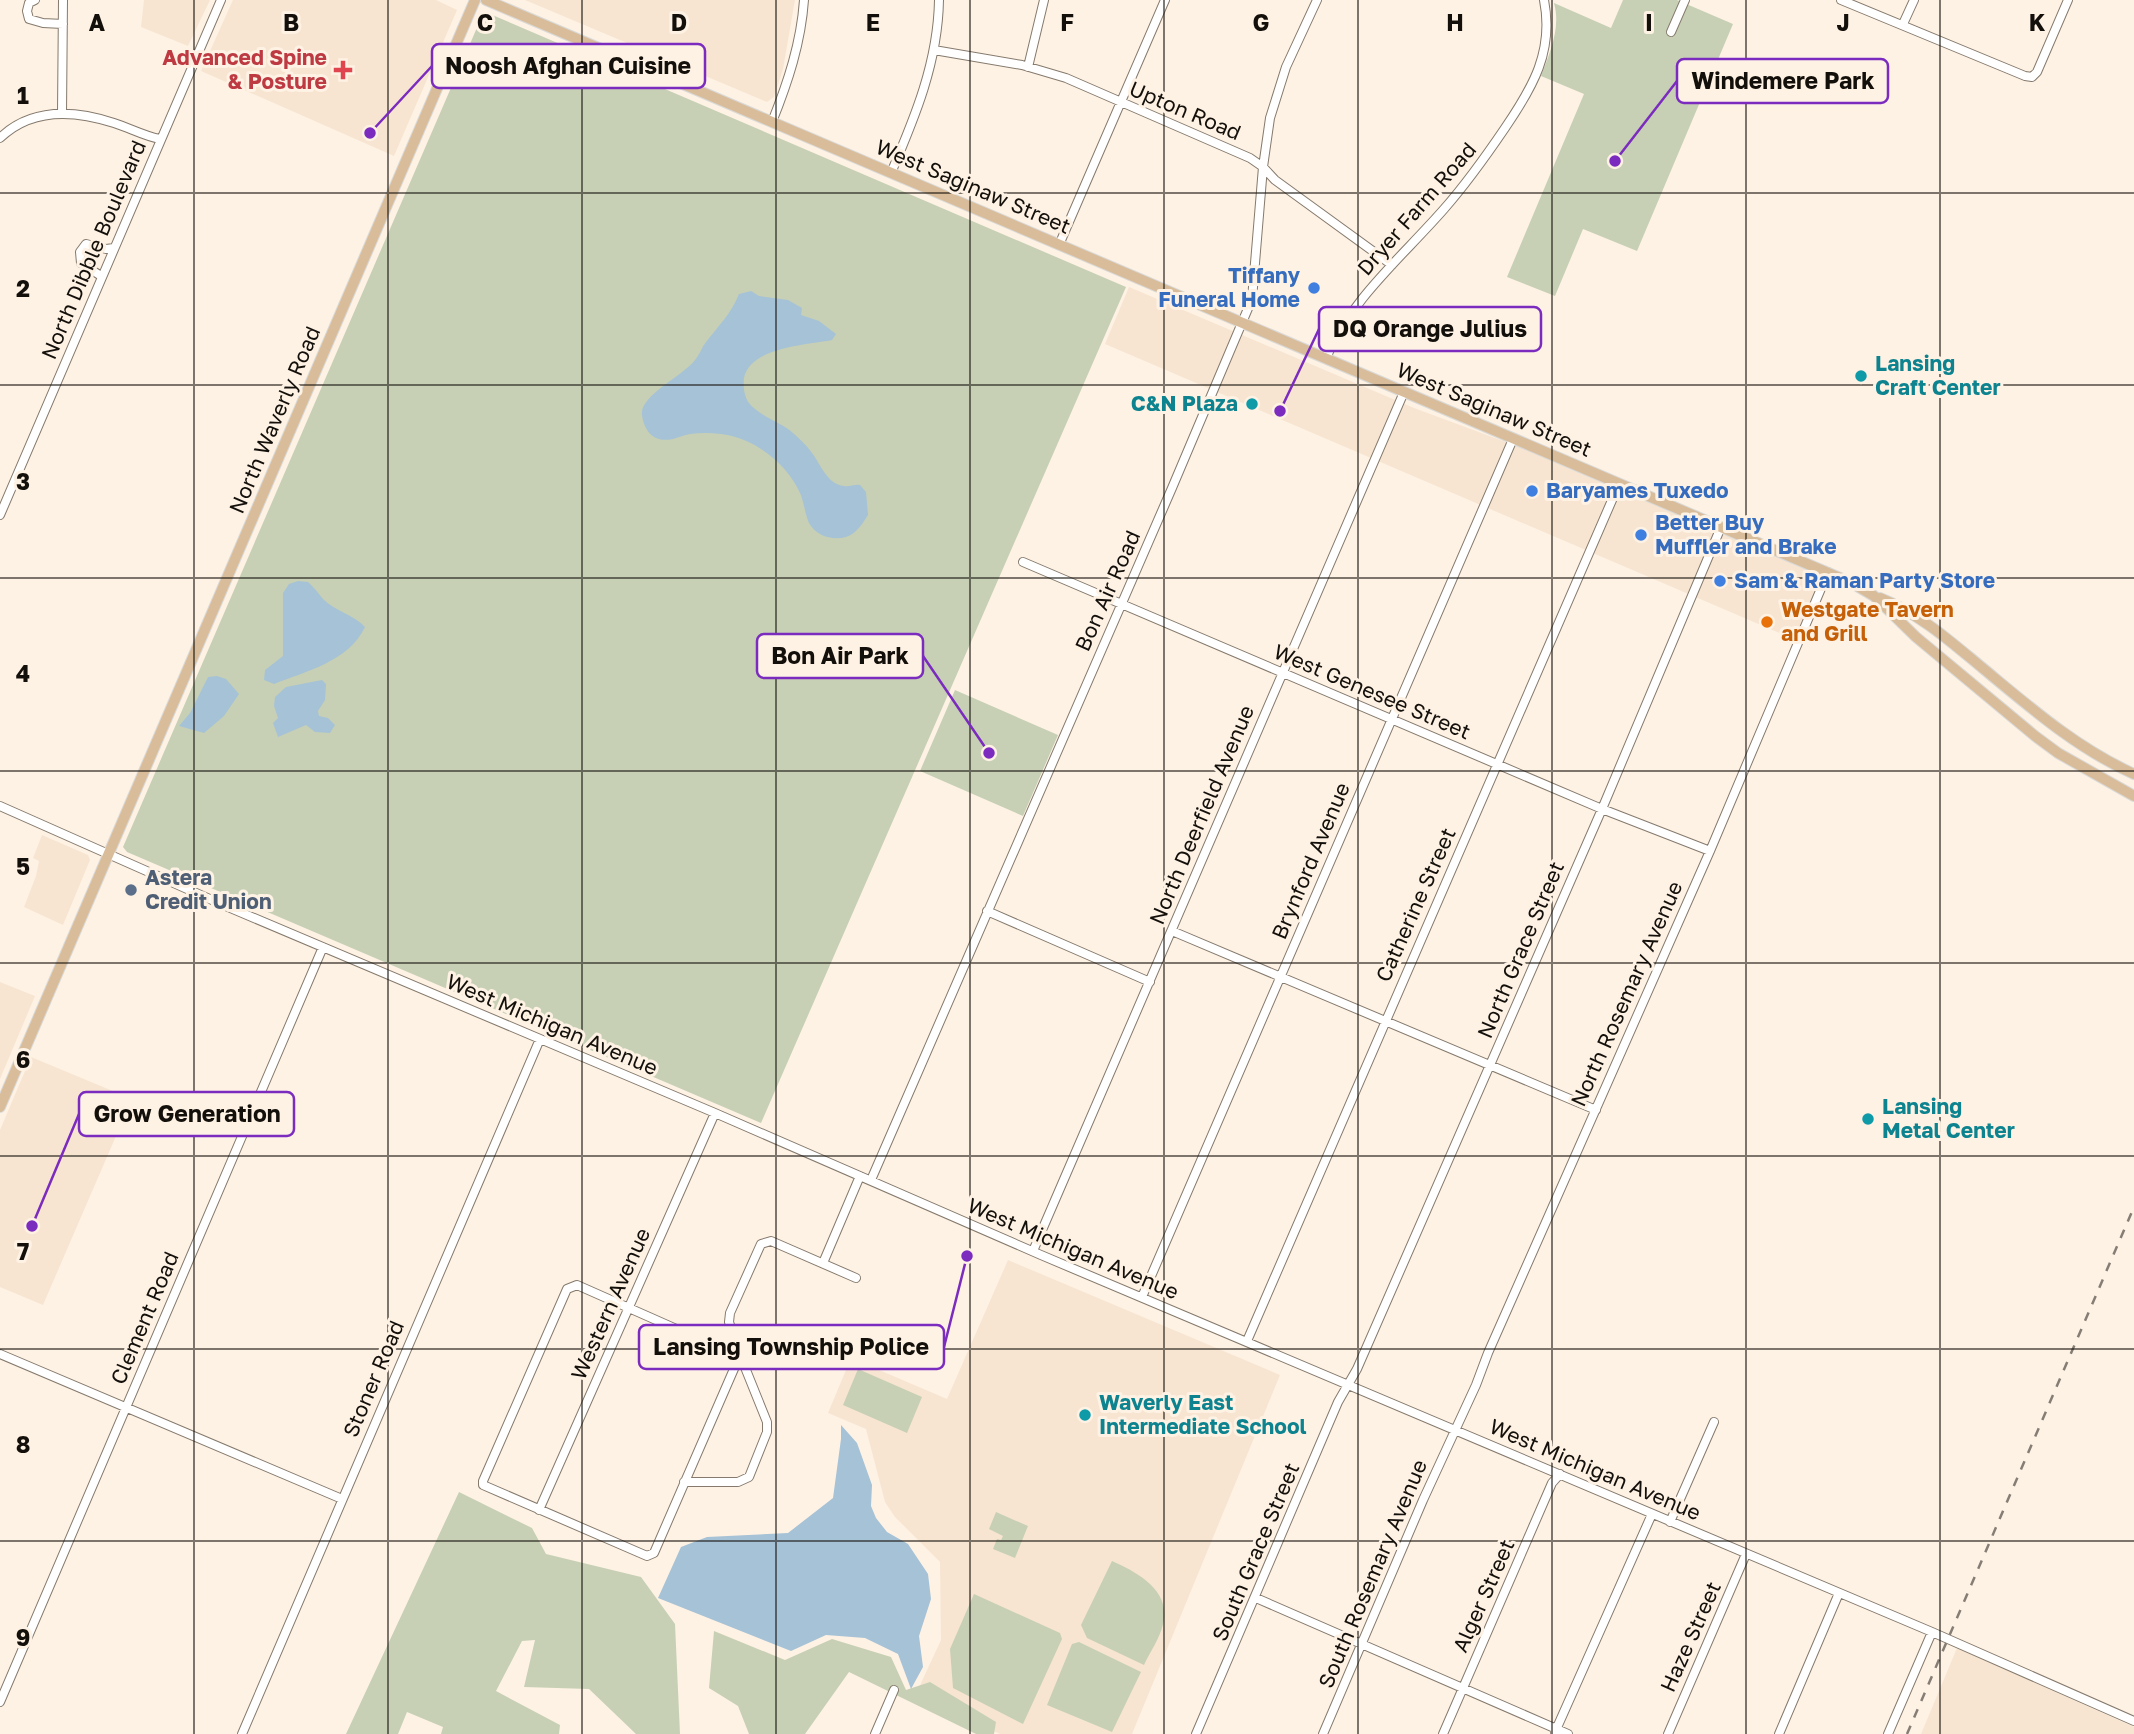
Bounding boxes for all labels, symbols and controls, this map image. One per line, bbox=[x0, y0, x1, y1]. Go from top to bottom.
text: A bbox=[89, 8, 106, 36]
text: B bbox=[283, 8, 299, 36]
text: C bbox=[477, 8, 493, 36]
text: D bbox=[671, 8, 687, 36]
text: E bbox=[866, 8, 880, 36]
text: F bbox=[1060, 8, 1074, 36]
text: G bbox=[1253, 8, 1269, 36]
text: H bbox=[1446, 8, 1464, 36]
text: I bbox=[1645, 8, 1653, 36]
text: J bbox=[1836, 8, 1850, 36]
text: K bbox=[2029, 8, 2046, 36]
place label: Advanced Spine & Posture bbox=[162, 44, 327, 94]
callout: Noosh Afghan Cuisine bbox=[432, 44, 705, 88]
text: Noosh Afghan Cuisine bbox=[445, 51, 691, 79]
callout: Windemere Park bbox=[1677, 59, 1888, 103]
marker: Advanced Spine & Posture bbox=[333, 60, 353, 80]
text: Windemere Park bbox=[1691, 66, 1875, 94]
street label: Upton Road bbox=[1126, 75, 1245, 145]
text: 1 bbox=[17, 81, 29, 109]
street label: West Saginaw Street bbox=[872, 133, 1075, 239]
street label: North Dibble Boulevard bbox=[35, 136, 151, 363]
street label: Dryer Farm Road bbox=[1351, 136, 1481, 280]
place label: Tiffany Funeral Home bbox=[1158, 262, 1300, 312]
text: 2 bbox=[16, 274, 30, 302]
marker: Tiffany Funeral Home bbox=[1306, 280, 1322, 296]
callout: DQ Orange Julius bbox=[1319, 307, 1541, 351]
text: DQ Orange Julius bbox=[1333, 314, 1527, 342]
street label: North Waverly Road bbox=[223, 322, 325, 517]
place label: Lansing Craft Center bbox=[1875, 350, 2001, 400]
street label: West Saginaw Street bbox=[1393, 356, 1596, 462]
marker: Lansing Craft Center bbox=[1853, 368, 1869, 384]
place label: C&N Plaza bbox=[1131, 390, 1238, 416]
marker: C&N Plaza bbox=[1244, 396, 1260, 412]
text: 3 bbox=[16, 467, 30, 495]
place label: Baryames Tuxedo bbox=[1546, 477, 1729, 503]
marker: Baryames Tuxedo bbox=[1524, 483, 1540, 499]
place label: Better Buy Muffler and Brake bbox=[1655, 509, 1837, 559]
street label: Bon Air Road bbox=[1069, 526, 1145, 655]
marker: Better Buy Muffler and Brake bbox=[1633, 527, 1649, 543]
place label: Sam & Raman Party Store bbox=[1734, 567, 1995, 593]
marker: Sam & Raman Party Store bbox=[1712, 573, 1728, 589]
place label: Westgate Tavern and Grill bbox=[1781, 596, 1954, 646]
marker: Westgate Tavern and Grill bbox=[1759, 614, 1775, 630]
callout: Bon Air Park bbox=[757, 634, 923, 678]
street label: West Genesee Street bbox=[1270, 638, 1475, 744]
text: Bon Air Park bbox=[771, 641, 910, 669]
text: 4 bbox=[16, 659, 30, 687]
street label: North Deerfield Avenue bbox=[1143, 701, 1259, 928]
street label: Brynford Avenue bbox=[1265, 778, 1355, 943]
street label: Catherine Street bbox=[1369, 824, 1461, 986]
text: 5 bbox=[16, 852, 30, 880]
street label: North Grace Street bbox=[1471, 857, 1569, 1042]
place label: Astera Credit Union bbox=[145, 864, 272, 914]
street label: North Rosemary Avenue bbox=[1565, 877, 1688, 1110]
marker: Astera Credit Union bbox=[123, 882, 139, 898]
street label: West Michigan Avenue bbox=[443, 968, 662, 1080]
text: 6 bbox=[16, 1045, 30, 1073]
callout: Grow Generation bbox=[79, 1092, 294, 1136]
place label: Lansing Metal Center bbox=[1882, 1093, 2015, 1143]
text: Grow Generation bbox=[93, 1099, 281, 1127]
marker: Lansing Metal Center bbox=[1860, 1111, 1876, 1127]
street label: West Michigan Avenue bbox=[964, 1192, 1183, 1304]
street label: Western Avenue bbox=[565, 1224, 655, 1384]
text: 7 bbox=[17, 1237, 29, 1265]
street label: Clement Road bbox=[104, 1247, 184, 1388]
street label: Stoner Road bbox=[337, 1316, 409, 1441]
callout: Lansing Township Police bbox=[639, 1325, 944, 1369]
text: Lansing Township Police bbox=[653, 1332, 929, 1360]
place label: Waverly East Intermediate School bbox=[1099, 1389, 1307, 1439]
marker: Waverly East Intermediate School bbox=[1077, 1407, 1093, 1423]
street label: West Michigan Avenue bbox=[1486, 1413, 1705, 1525]
text: 8 bbox=[16, 1430, 30, 1458]
street label: South Rosemary Avenue bbox=[1312, 1455, 1432, 1692]
street label: South Grace Street bbox=[1206, 1459, 1304, 1645]
street label: Alger Street bbox=[1447, 1535, 1520, 1656]
street label: Haze Street bbox=[1654, 1577, 1726, 1696]
text: 9 bbox=[16, 1623, 30, 1651]

